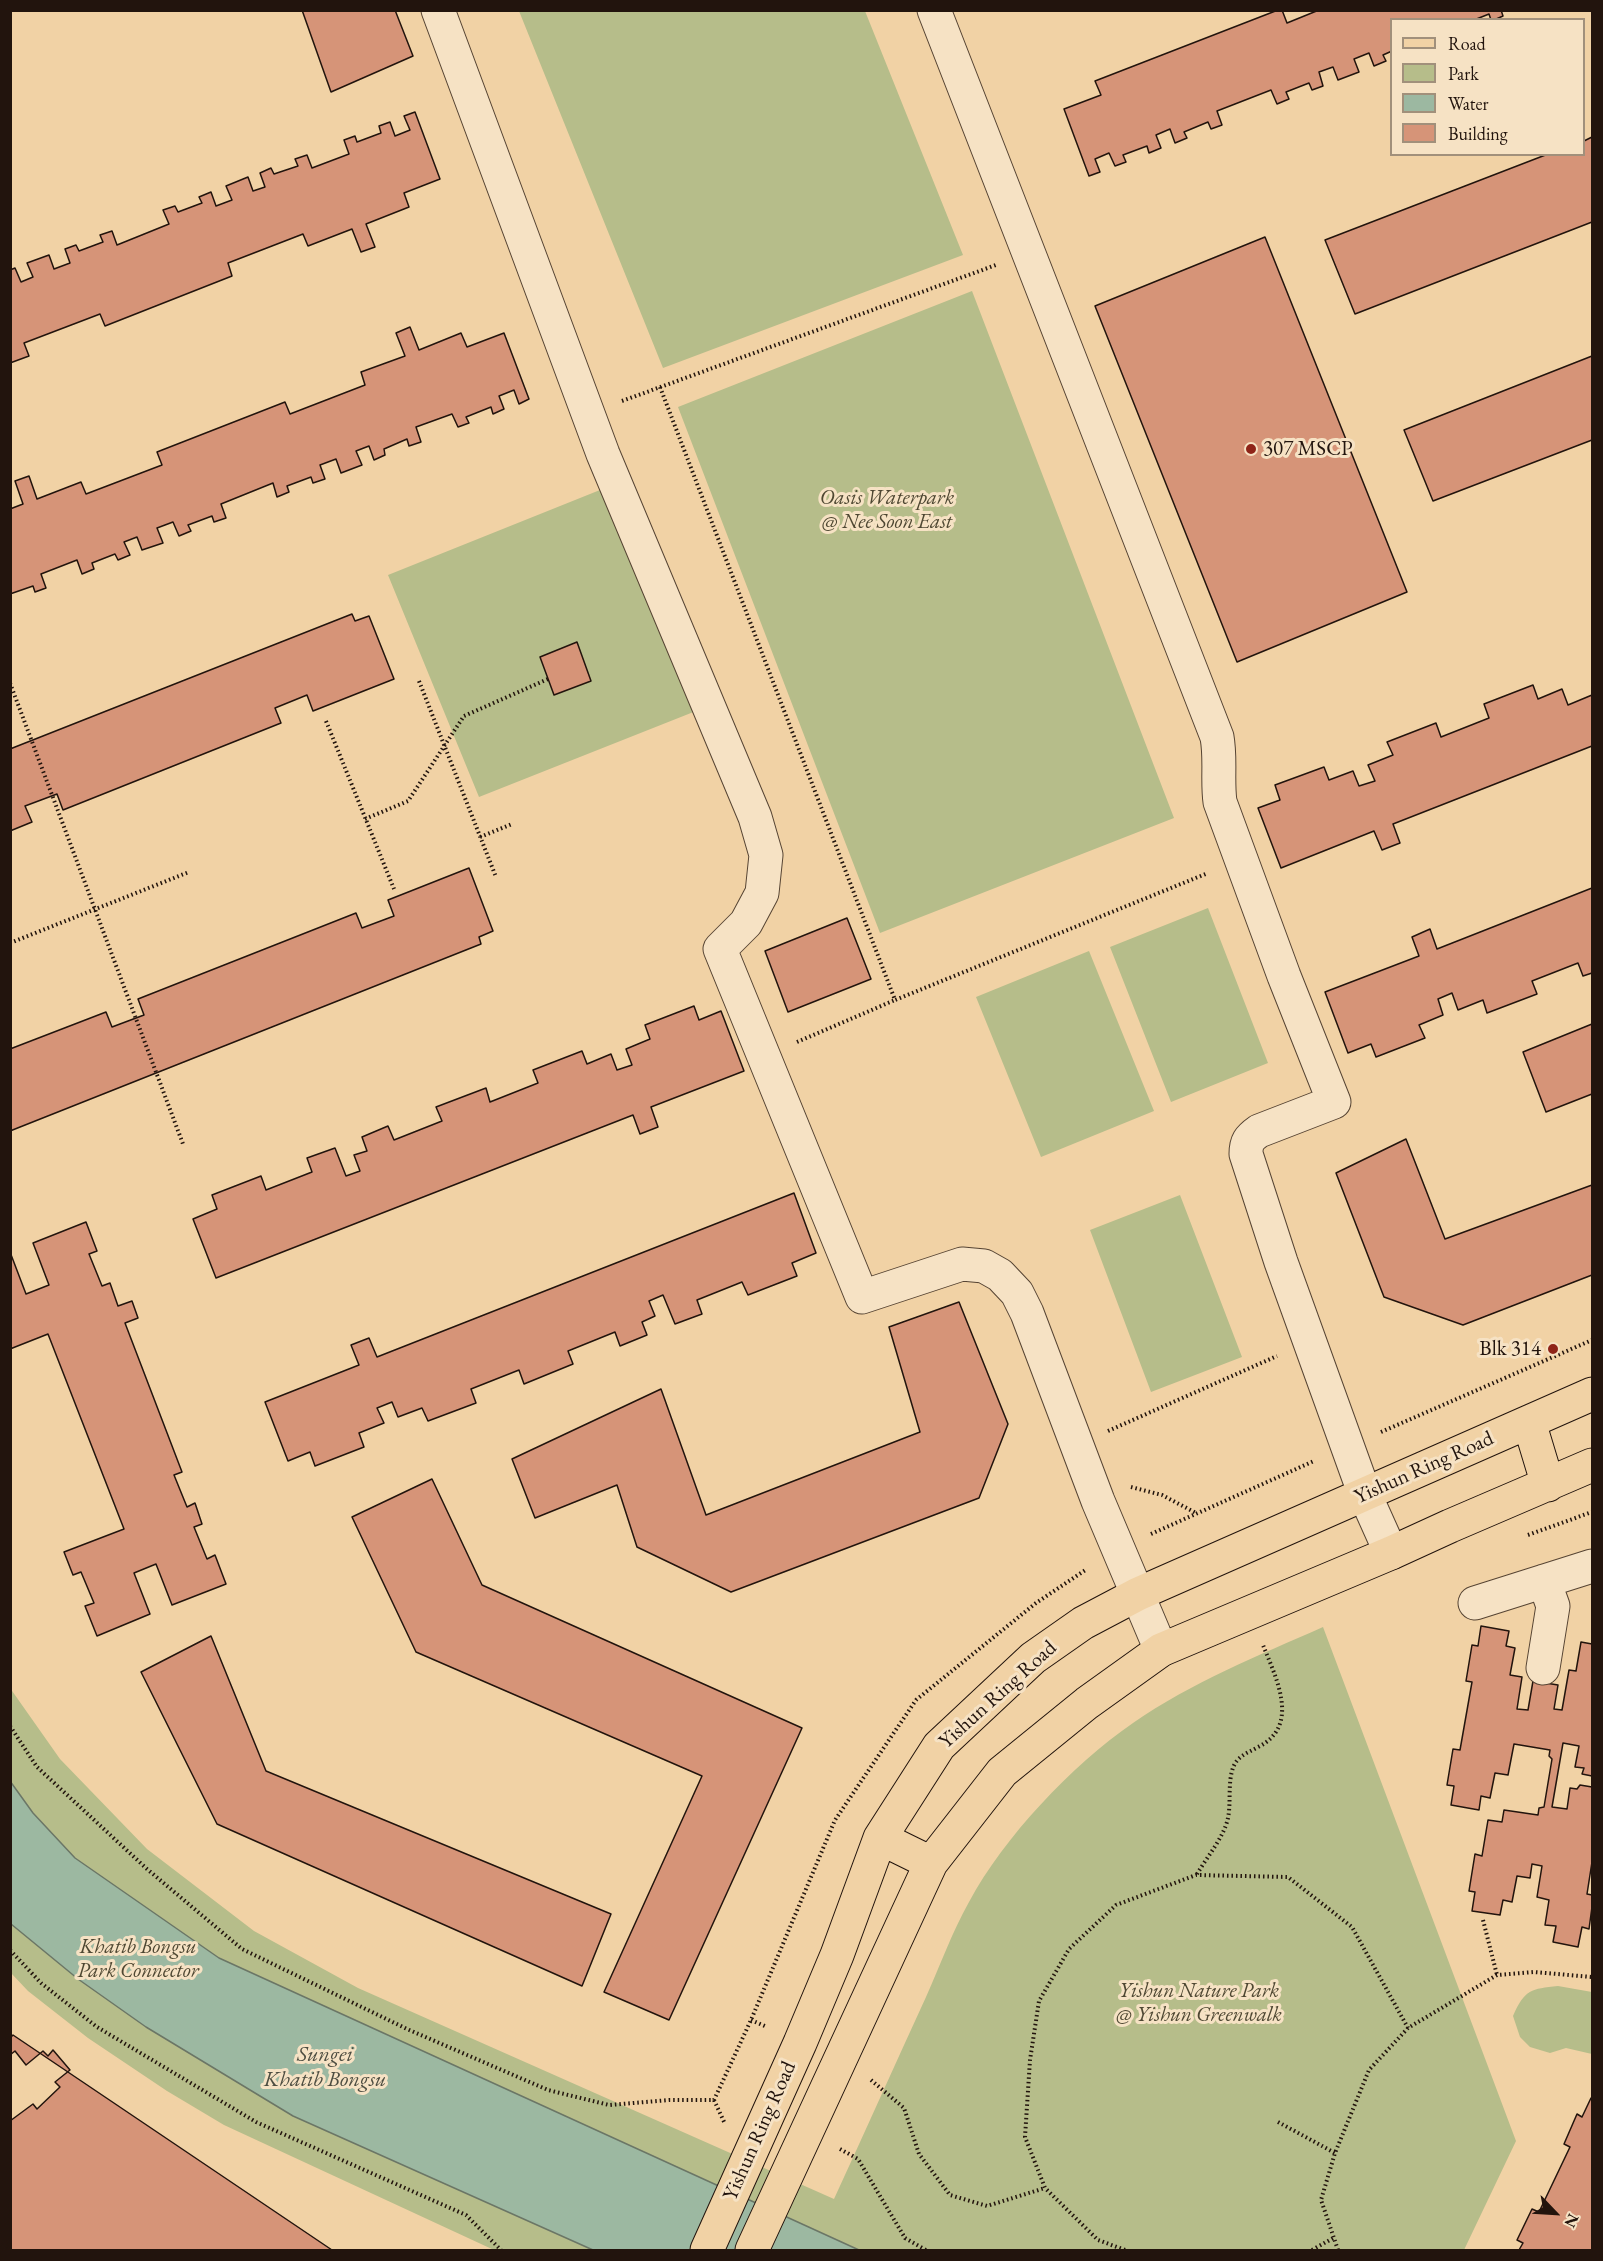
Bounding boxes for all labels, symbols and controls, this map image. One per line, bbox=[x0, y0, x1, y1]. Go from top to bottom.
legend bbox=[1390, 18, 1585, 156]
text: Road bbox=[1448, 32, 1486, 55]
text: Park bbox=[1448, 62, 1479, 85]
text: Water bbox=[1448, 92, 1489, 115]
text: Building bbox=[1448, 122, 1508, 145]
place label: 307 MSCP bbox=[1263, 436, 1353, 462]
marker: 307 MSCP bbox=[1244, 442, 1258, 456]
park label: Oasis Waterpark @ Nee Soon East bbox=[820, 485, 954, 535]
place label: Blk 314 bbox=[1479, 1336, 1541, 1362]
marker: Blk 314 bbox=[1546, 1342, 1560, 1356]
street label: Yishun Ring Road bbox=[1350, 1426, 1498, 1510]
street label: Yishun Ring Road bbox=[934, 1636, 1062, 1754]
park label: Khatib Bongsu Park Connector bbox=[77, 1934, 199, 1984]
park label: Yishun Nature Park @ Yishun Greenwalk bbox=[1116, 1978, 1282, 2028]
water label: Sungei Khatib Bongsu bbox=[264, 2042, 386, 2094]
street label: Yishun Ring Road bbox=[718, 2057, 802, 2205]
north arrow bbox=[1525, 2183, 1585, 2243]
text: N bbox=[1560, 2211, 1584, 2231]

